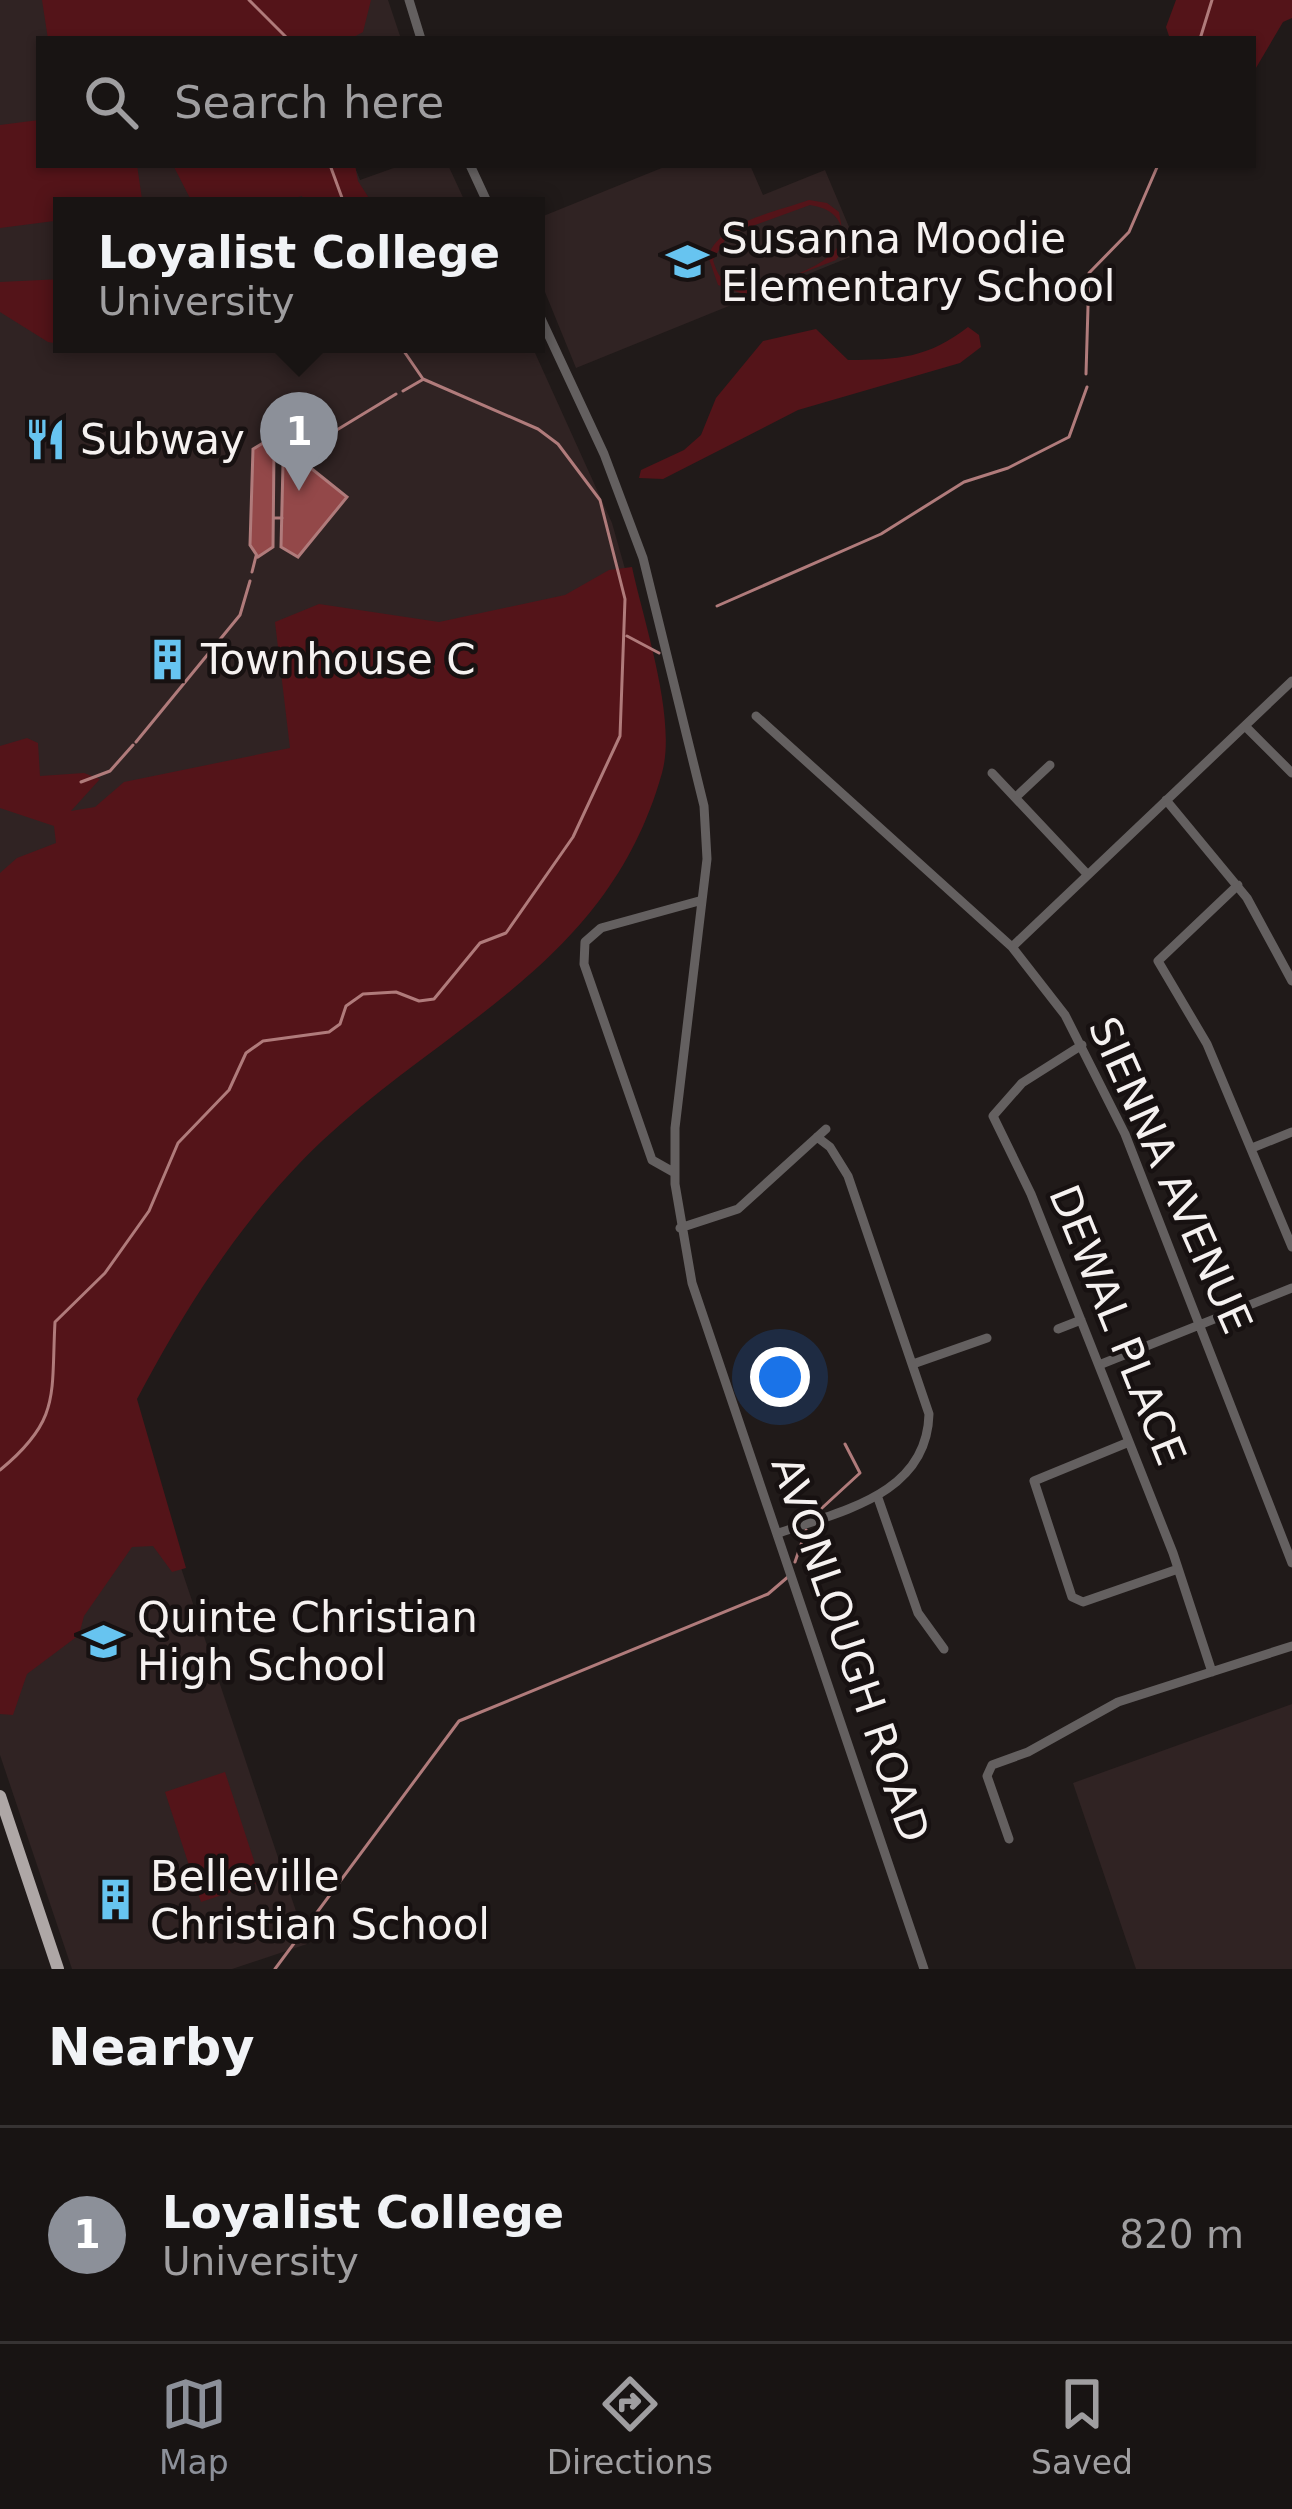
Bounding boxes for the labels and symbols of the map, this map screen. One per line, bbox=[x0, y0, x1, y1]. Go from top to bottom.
place label: Susanna Moodie Elementary School bbox=[721, 214, 1116, 311]
school or university icon: Susanna Moodie Elementary School bbox=[664, 239, 710, 285]
pin: 1 bbox=[260, 392, 338, 491]
place label: Subway bbox=[80, 415, 245, 464]
restaurant icon: Subway bbox=[23, 416, 69, 462]
place label: Townhouse C bbox=[200, 635, 476, 684]
building icon: Townhouse C bbox=[144, 636, 190, 682]
street label: SIENNA AVENUE bbox=[1079, 1010, 1262, 1341]
street label: DEWAL PLACE bbox=[1039, 1178, 1196, 1472]
your location bbox=[750, 1347, 810, 1407]
street label: AVONLOUGH ROAD bbox=[762, 1450, 940, 1848]
place label: Quinte Christian High School bbox=[137, 1593, 478, 1690]
school or university icon: Quinte Christian High School bbox=[80, 1618, 126, 1664]
place label: Belleville Christian School bbox=[150, 1852, 490, 1949]
building icon: Belleville Christian School bbox=[93, 1877, 139, 1923]

